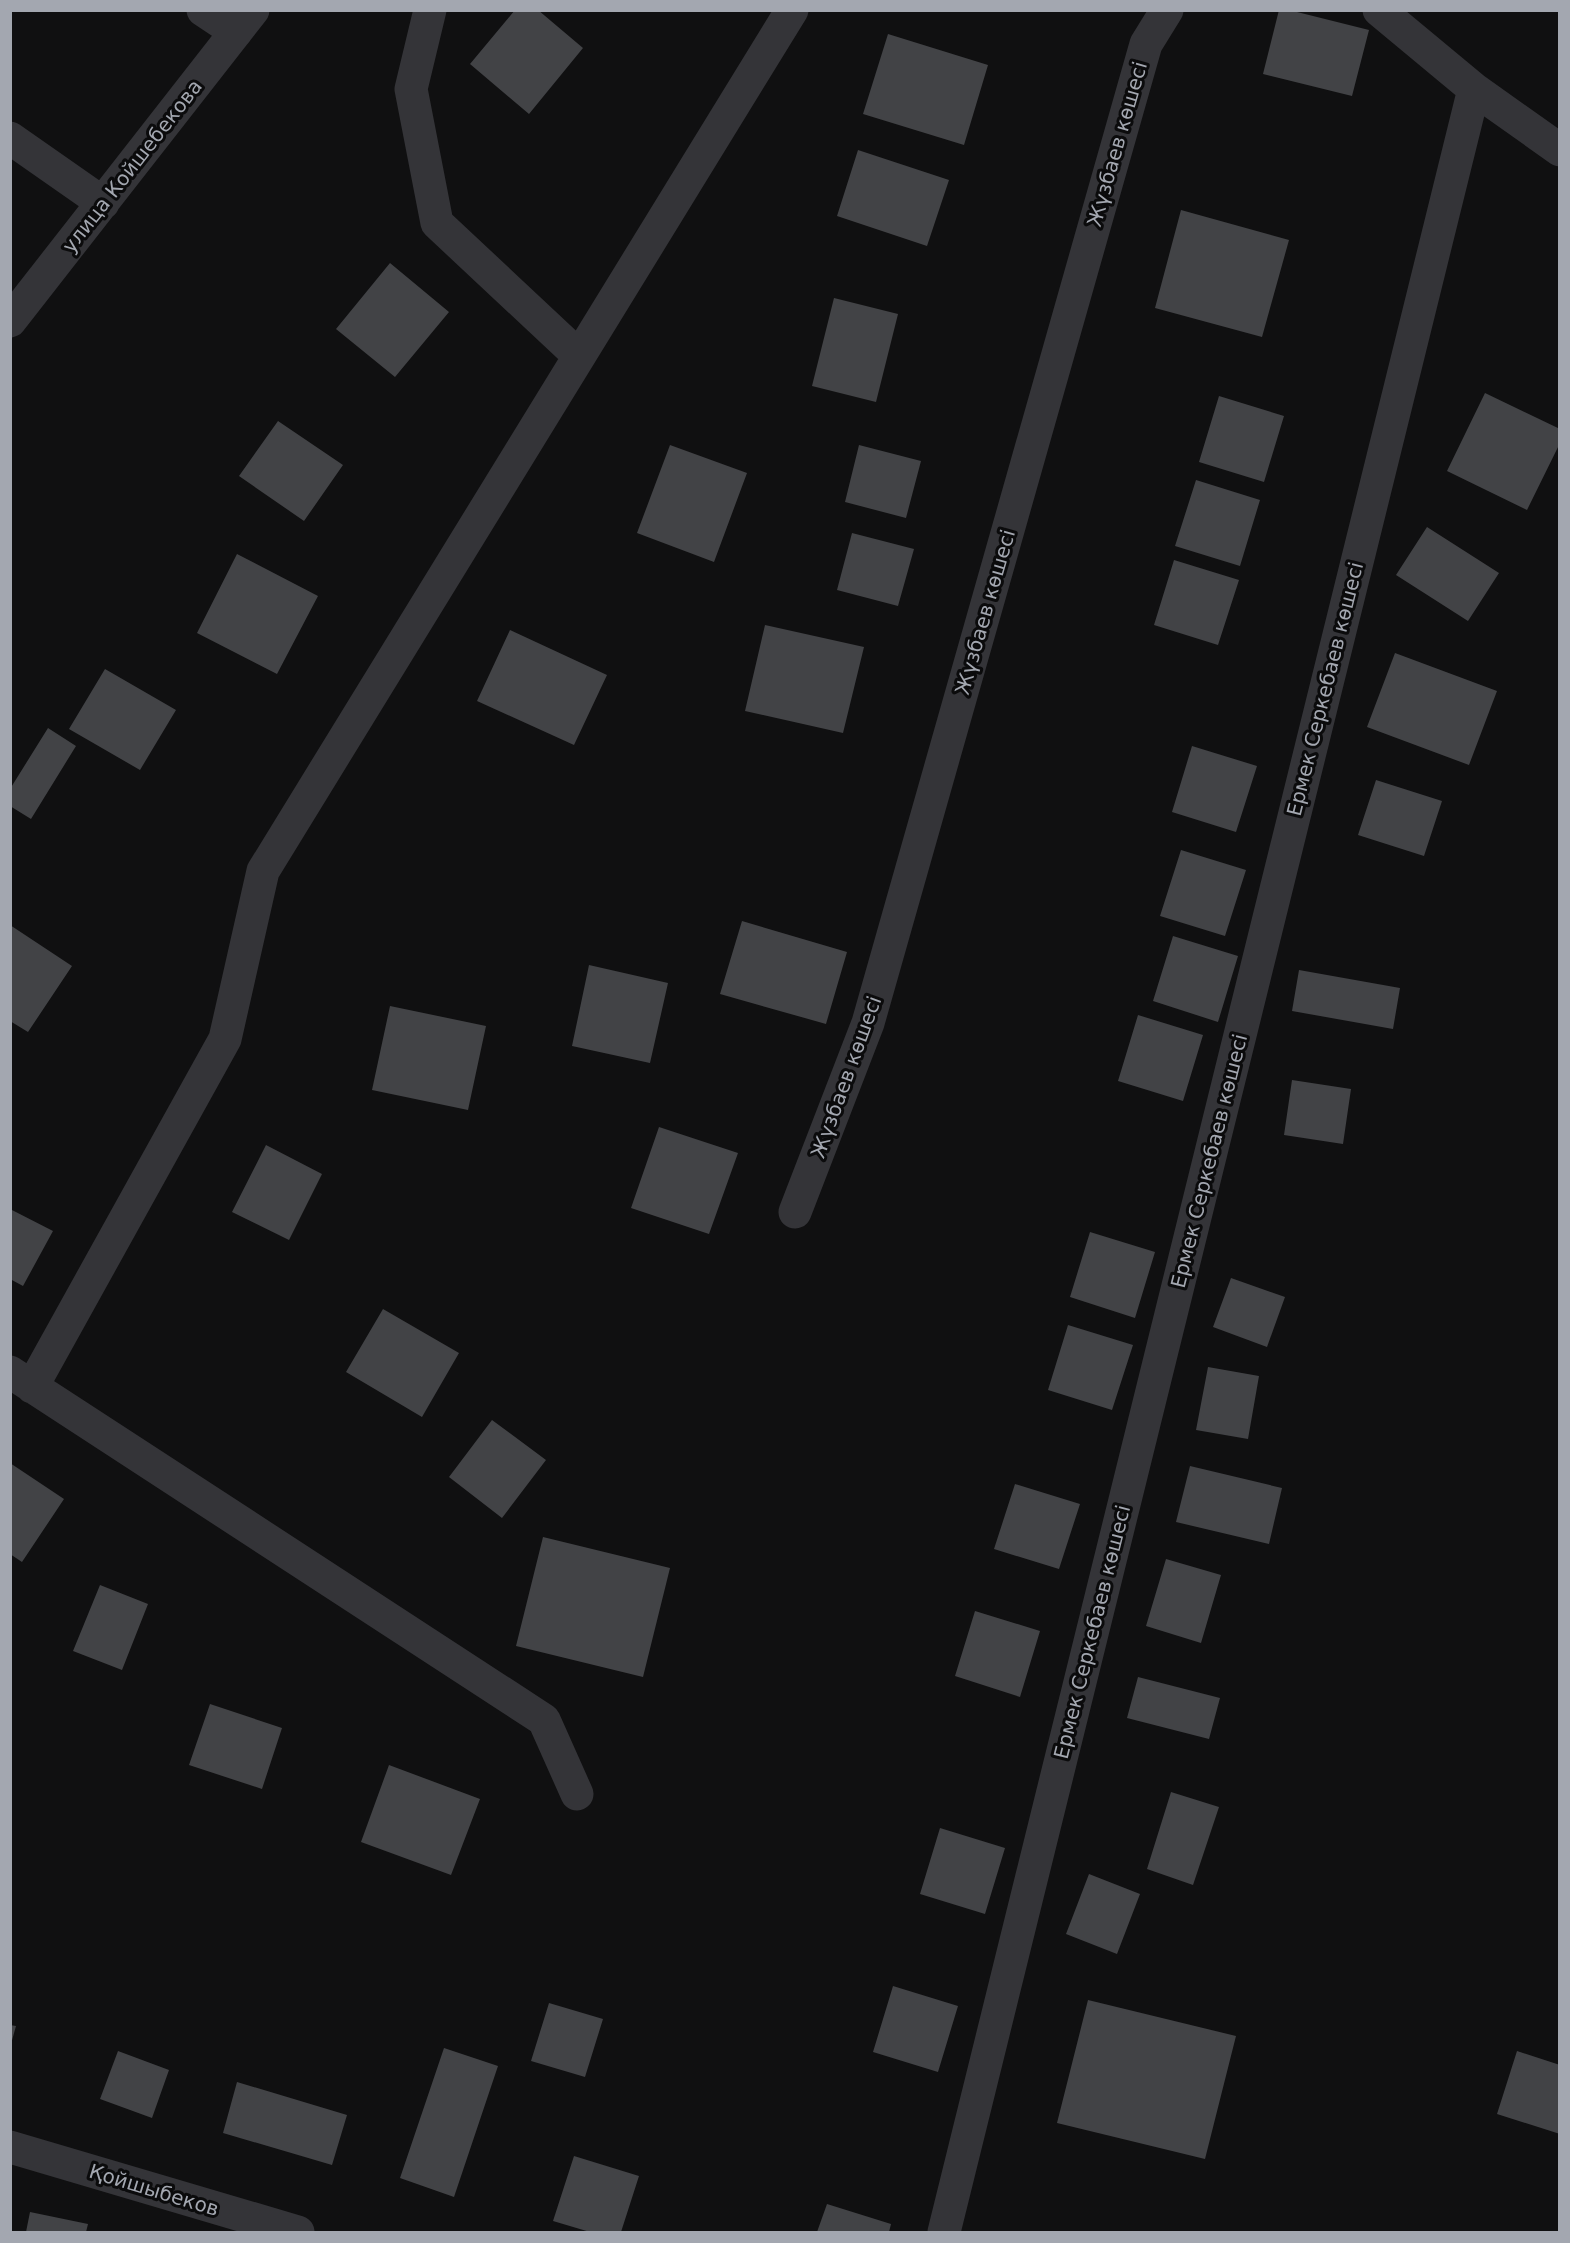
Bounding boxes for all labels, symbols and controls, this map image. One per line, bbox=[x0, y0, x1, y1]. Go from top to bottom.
street label: Жүзбаев көшесі bbox=[1082, 59, 1152, 229]
street label: улица Койшебекова bbox=[57, 75, 207, 257]
street label: Жүзбаев көшесі bbox=[950, 527, 1020, 697]
street label: Ермек Серкебаев көшесі bbox=[1282, 559, 1368, 819]
street label: Жүзбаев көшесі bbox=[806, 993, 886, 1161]
street label: Ермек Серкебаев көшесі bbox=[1166, 1031, 1252, 1291]
street label: Ермек Серкебаев көшесі bbox=[1049, 1502, 1135, 1762]
street label: Қойшыбеков bbox=[86, 2159, 222, 2221]

